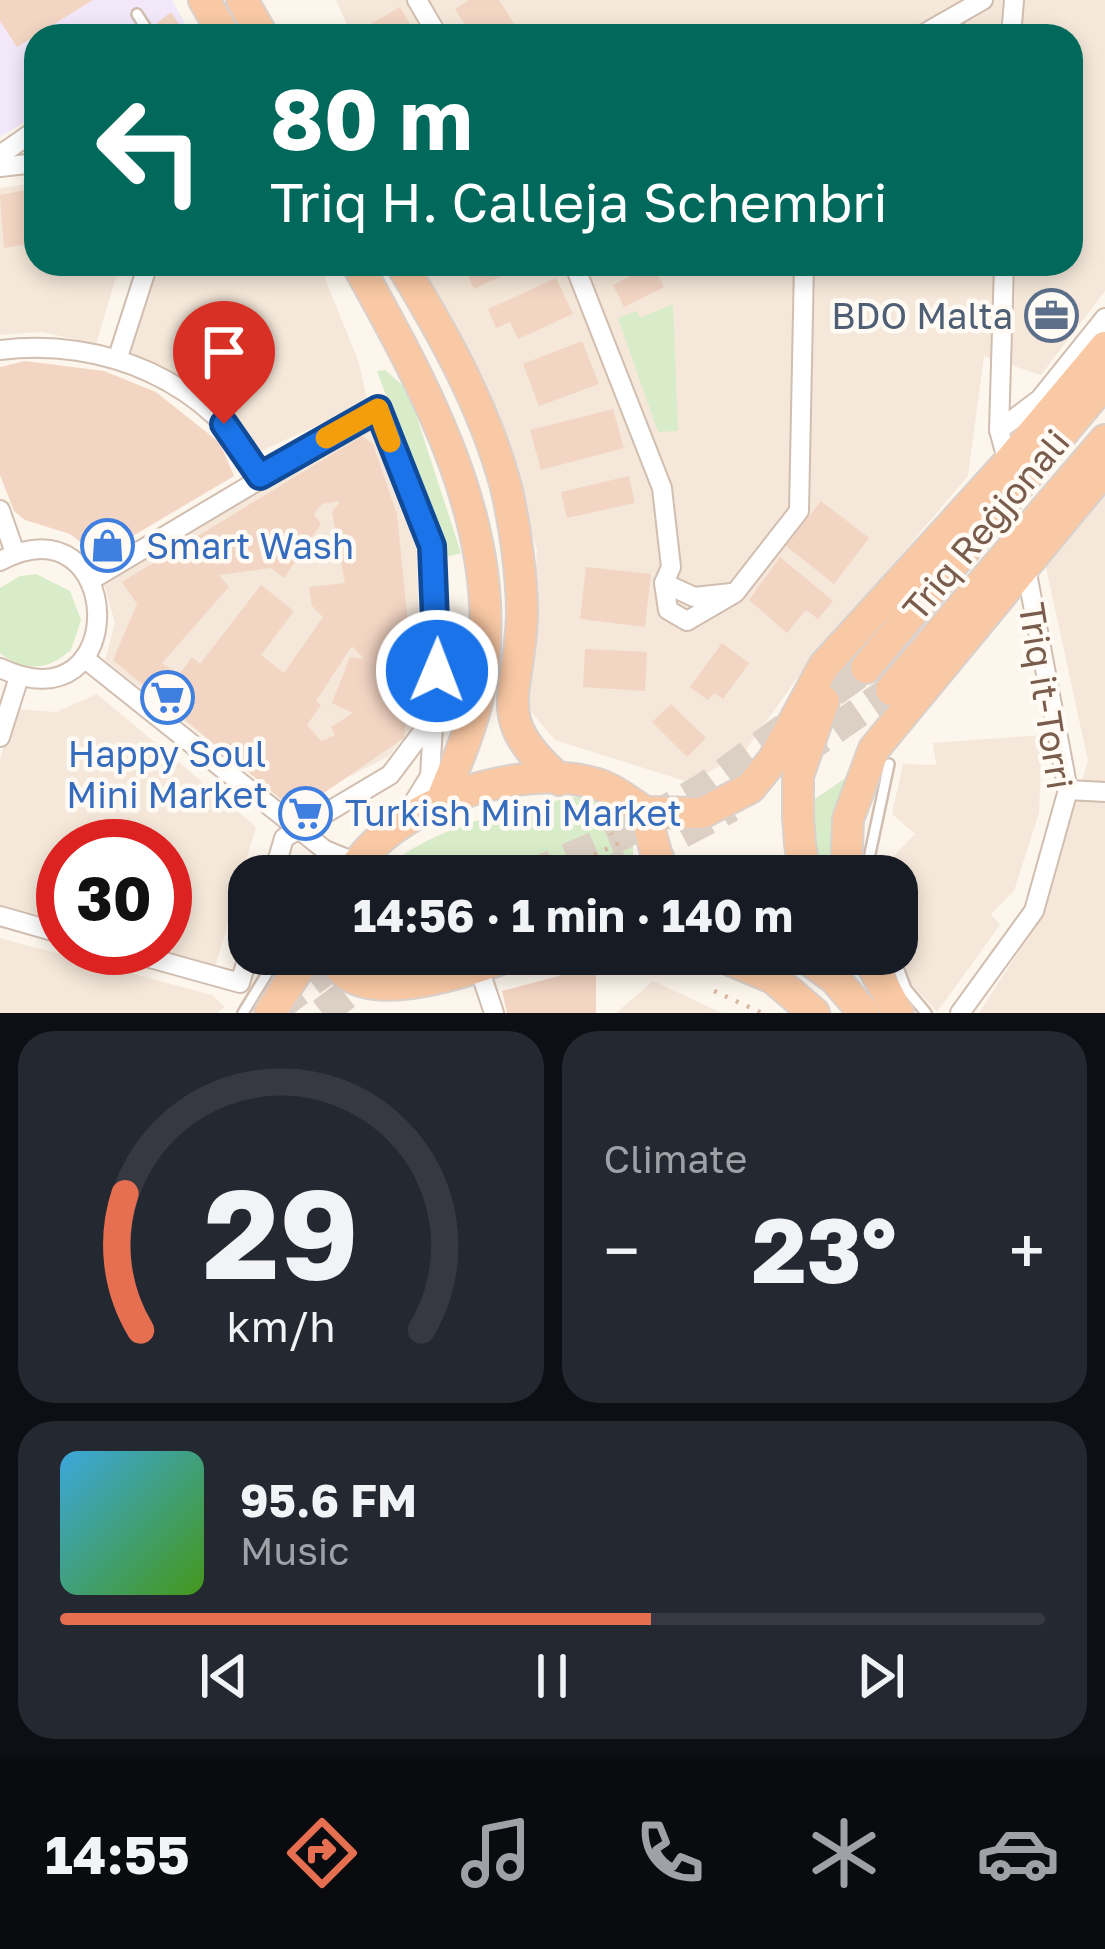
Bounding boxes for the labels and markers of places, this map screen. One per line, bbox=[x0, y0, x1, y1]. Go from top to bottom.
office icon: BDO Malta bbox=[1024, 288, 1080, 344]
place label: BDO Malta bbox=[831, 294, 1013, 337]
pin bbox=[173, 301, 275, 424]
shop icon: Smart Wash bbox=[79, 518, 135, 574]
place label: Smart Wash bbox=[146, 524, 354, 567]
supermarket icon: Happy Soul Mini Market bbox=[139, 670, 195, 726]
place label: Happy Soul Mini Market bbox=[66, 732, 268, 816]
supermarket icon: Turkish Mini Market bbox=[278, 785, 334, 841]
place label: Turkish Mini Market bbox=[345, 791, 682, 834]

